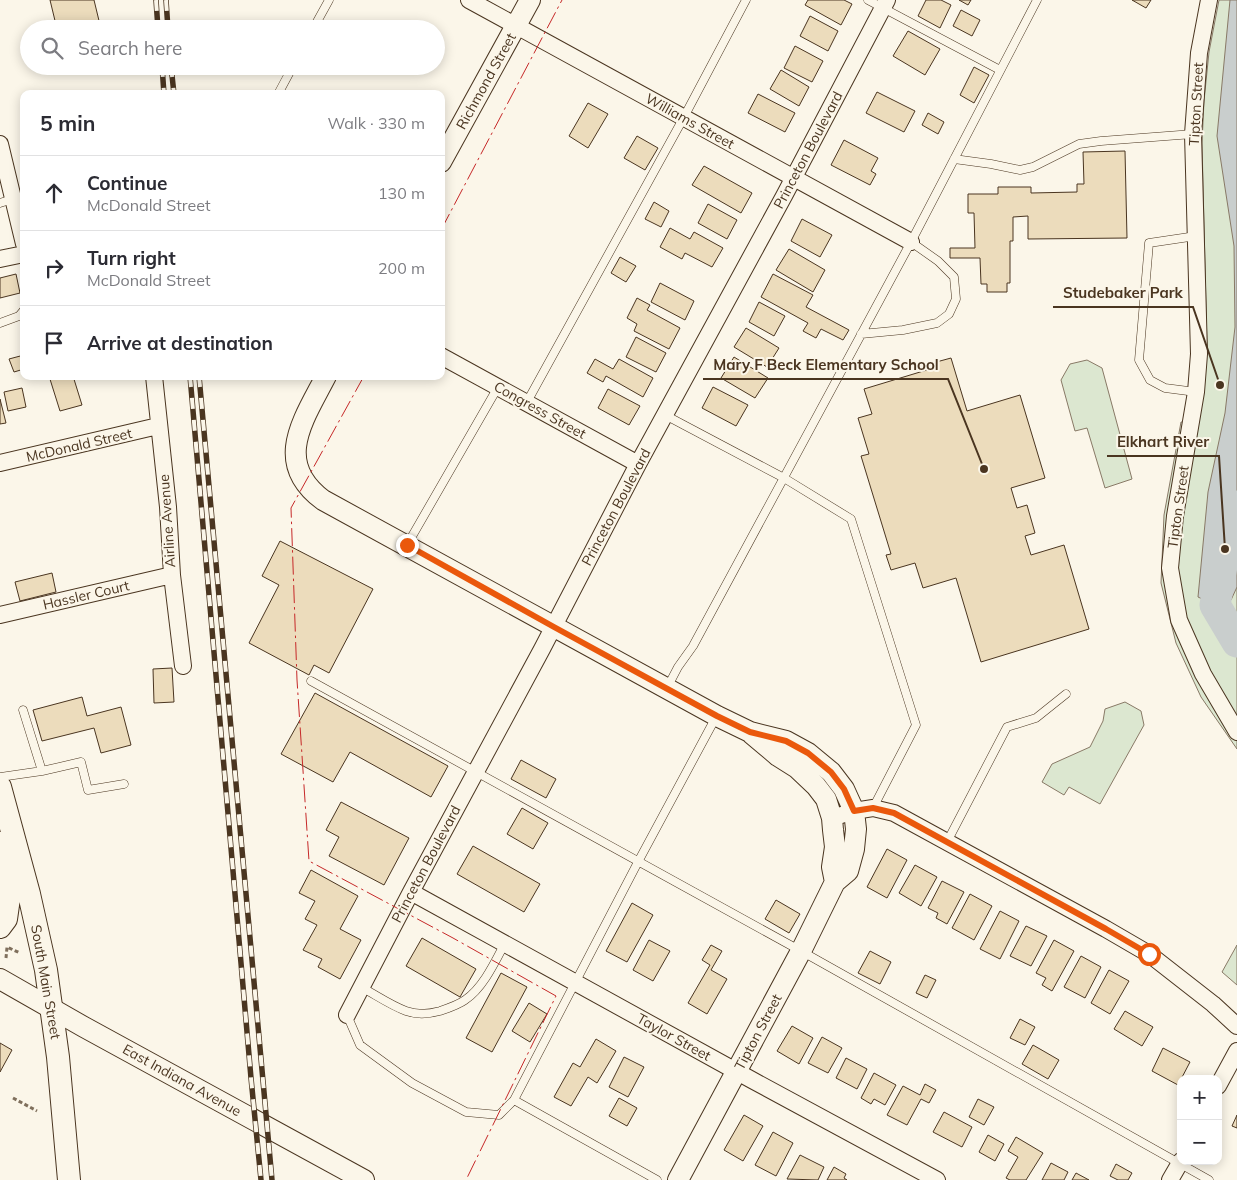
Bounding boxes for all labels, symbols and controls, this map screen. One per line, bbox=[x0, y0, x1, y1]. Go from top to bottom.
search box bbox=[20, 20, 445, 75]
street label: Richmond Street bbox=[452, 30, 520, 132]
icon: search bbox=[38, 34, 66, 62]
text: Search here bbox=[78, 36, 182, 60]
street label: Tipton Street bbox=[1185, 62, 1207, 146]
street label: Princeton Boulevard bbox=[769, 88, 847, 212]
street label: Williams Street bbox=[642, 89, 738, 153]
text: 5 min bbox=[40, 110, 95, 136]
text: Walk · 330 m bbox=[327, 113, 425, 133]
text: Continue bbox=[87, 171, 167, 195]
icon: ahead bbox=[40, 179, 68, 207]
text: 130 m bbox=[378, 183, 425, 203]
text: McDonald Street bbox=[87, 195, 211, 215]
text: Turn right bbox=[87, 246, 176, 270]
icon: right bbox=[40, 254, 68, 282]
text: 200 m bbox=[378, 258, 425, 278]
text: McDonald Street bbox=[87, 270, 211, 290]
callout: Studebaker Park bbox=[1053, 277, 1193, 307]
text: Studebaker Park bbox=[1063, 283, 1184, 302]
icon: arrive bbox=[40, 329, 68, 357]
text: Arrive at destination bbox=[87, 331, 273, 355]
callout: Mary F Beck Elementary School bbox=[703, 349, 948, 379]
text: Mary F Beck Elementary School bbox=[713, 355, 939, 374]
street label: Congress Street bbox=[491, 377, 589, 443]
street label: McDonald Street bbox=[24, 424, 134, 466]
callout: Elkhart River bbox=[1107, 426, 1219, 456]
text: Elkhart River bbox=[1117, 432, 1209, 451]
street label: Princeton Boulevard bbox=[577, 445, 655, 569]
street label: Tipton Street bbox=[1163, 464, 1193, 550]
street label: Airline Avenue bbox=[155, 474, 179, 568]
route end bbox=[396, 534, 419, 557]
street label: Hassler Court bbox=[41, 576, 131, 614]
street label: Princeton Boulevard bbox=[387, 802, 465, 926]
street label: South Main Street bbox=[27, 923, 65, 1041]
route start bbox=[1138, 943, 1161, 966]
street label: Tipton Street bbox=[730, 991, 786, 1073]
street label: Taylor Street bbox=[634, 1009, 714, 1065]
street label: East Indiana Avenue bbox=[119, 1040, 245, 1120]
map controls bbox=[1177, 1075, 1222, 1165]
button: + bbox=[1177, 1075, 1222, 1120]
button: − bbox=[1177, 1120, 1222, 1165]

